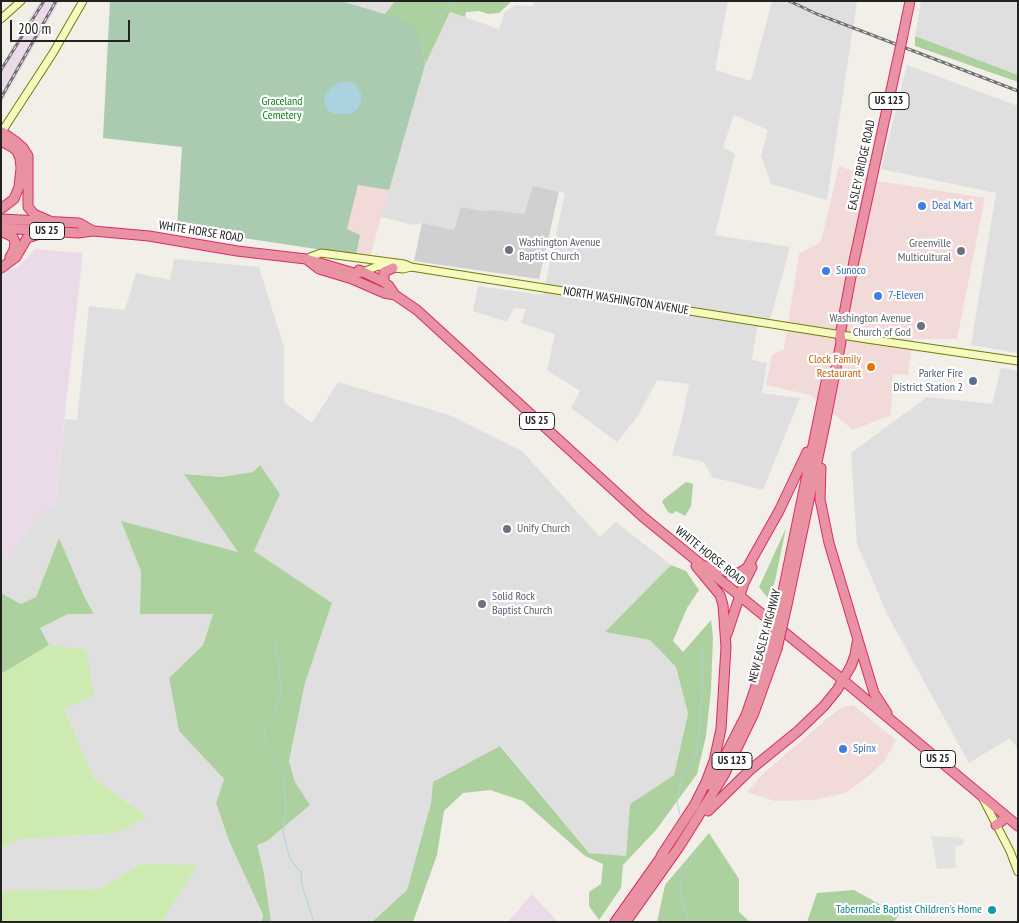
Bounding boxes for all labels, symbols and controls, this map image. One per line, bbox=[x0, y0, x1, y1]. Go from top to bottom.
scale bar bbox=[12, 10, 132, 42]
text: 200 m bbox=[18, 19, 51, 38]
road number: US 123 bbox=[869, 92, 909, 110]
park label: Graceland Cemetery bbox=[261, 95, 303, 123]
street label: EASLEY BRIDGE ROAD bbox=[845, 119, 879, 211]
place label: Deal Mart bbox=[932, 199, 973, 213]
marker: Deal Mart bbox=[916, 200, 928, 212]
street label: WHITE HORSE ROAD bbox=[158, 218, 244, 246]
road number: US 25 bbox=[30, 222, 64, 240]
place label: Washington Avenue Baptist Church bbox=[519, 236, 600, 264]
place label: Greenville Multicultural bbox=[898, 237, 951, 265]
marker: Washington Avenue Baptist Church bbox=[503, 244, 515, 256]
marker: Greenville Multicultural bbox=[955, 245, 967, 257]
place label: Sunoco bbox=[836, 264, 866, 278]
marker: Sunoco bbox=[820, 265, 832, 277]
street label: NORTH WASHINGTON AVENUE bbox=[562, 284, 690, 318]
place label: 7-Eleven bbox=[888, 289, 924, 303]
marker: 7-Eleven bbox=[872, 290, 884, 302]
place label: Washington Avenue Church of God bbox=[830, 312, 911, 340]
marker: Washington Avenue Church of God bbox=[915, 320, 927, 332]
place label: Clock Family Restaurant bbox=[809, 353, 861, 381]
marker: Clock Family Restaurant bbox=[865, 361, 877, 373]
place label: Parker Fire District Station 2 bbox=[893, 367, 963, 395]
marker: Parker Fire District Station 2 bbox=[967, 375, 979, 387]
road number: US 25 bbox=[520, 412, 554, 430]
place label: Unify Church bbox=[517, 522, 570, 536]
marker: Unify Church bbox=[501, 523, 513, 535]
street label: WHITE HORSE ROAD bbox=[672, 523, 748, 589]
street label: NEW EASLEY HIGHWAY bbox=[746, 588, 784, 684]
place label: Solid Rock Baptist Church bbox=[492, 590, 552, 618]
marker: Solid Rock Baptist Church bbox=[476, 598, 488, 610]
place label: Spinx bbox=[853, 742, 876, 756]
marker: Spinx bbox=[837, 743, 849, 755]
road number: US 25 bbox=[920, 751, 956, 768]
road number: US 123 bbox=[712, 752, 752, 769]
place label: Tabernacle Baptist Children's Home bbox=[836, 903, 982, 917]
marker: Tabernacle Baptist Children's Home bbox=[986, 904, 998, 916]

